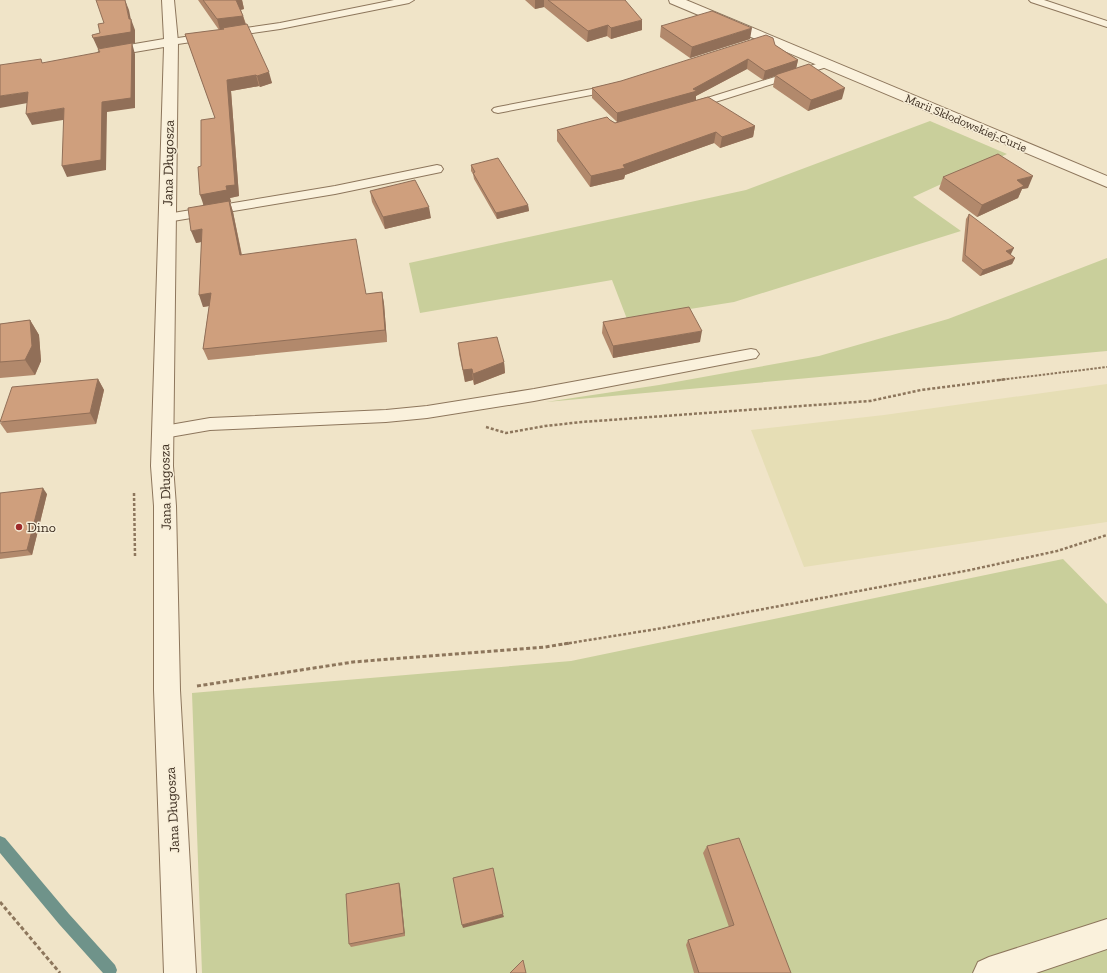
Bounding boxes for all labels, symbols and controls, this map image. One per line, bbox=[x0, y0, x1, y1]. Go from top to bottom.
street label: Marii Skłodowskiej-Curie bbox=[903, 91, 1029, 156]
street label: Jana Długosza bbox=[159, 119, 178, 206]
street label: Jana Długosza bbox=[156, 443, 175, 530]
place label: Dino bbox=[27, 519, 56, 536]
marker: Dino bbox=[14, 522, 24, 532]
street label: Jana Długosza bbox=[162, 766, 183, 854]

